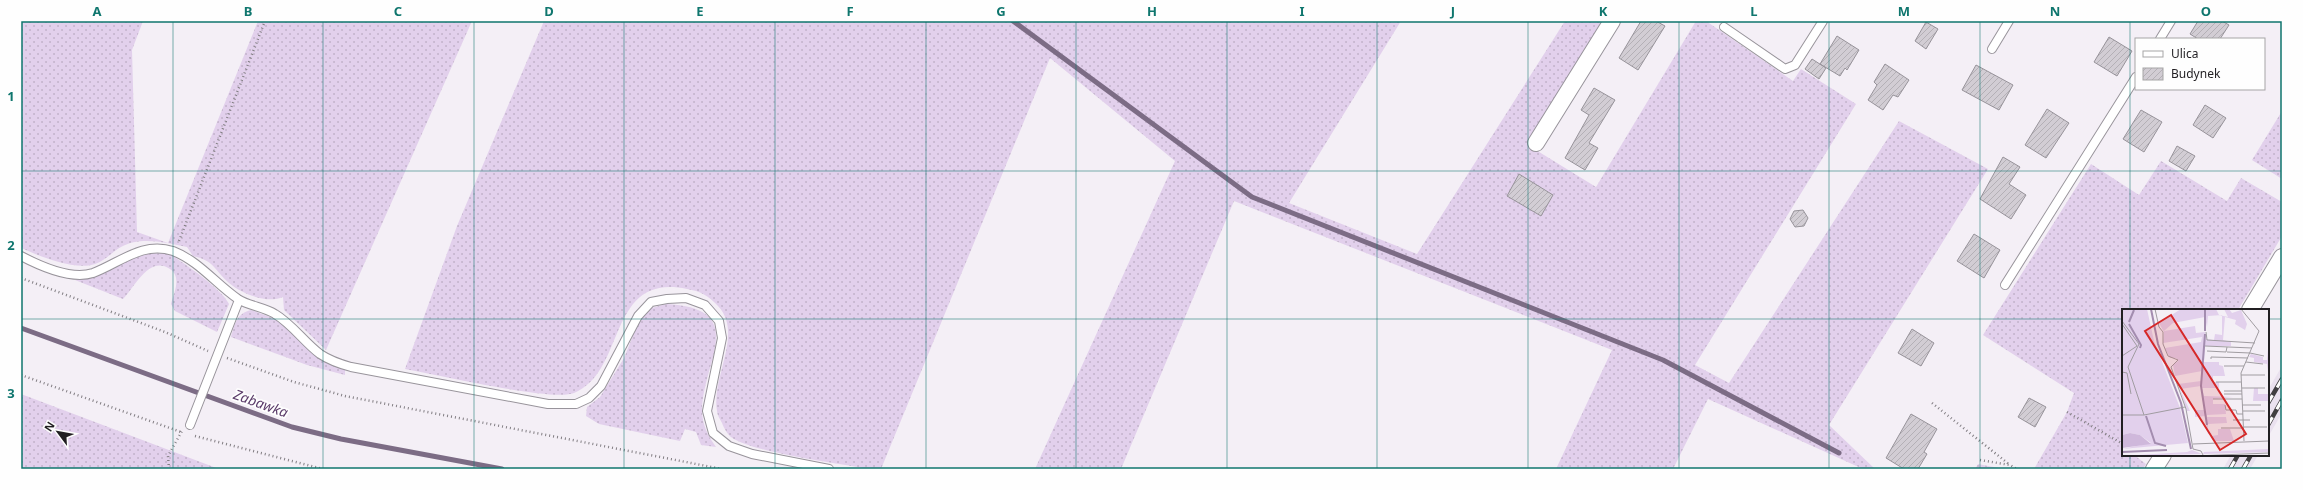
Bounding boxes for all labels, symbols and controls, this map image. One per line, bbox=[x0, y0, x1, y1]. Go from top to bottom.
text: A bbox=[93, 2, 102, 20]
text: B bbox=[244, 2, 252, 20]
text: C bbox=[394, 2, 402, 20]
text: D bbox=[544, 2, 554, 20]
text: E bbox=[696, 2, 704, 20]
text: F bbox=[846, 2, 854, 20]
text: G bbox=[996, 2, 1006, 20]
text: H bbox=[1147, 2, 1157, 20]
text: I bbox=[1299, 2, 1305, 20]
text: J bbox=[1450, 2, 1455, 20]
text: K bbox=[1599, 2, 1608, 20]
text: L bbox=[1750, 2, 1758, 20]
text: M bbox=[1898, 2, 1910, 20]
text: N bbox=[2050, 2, 2060, 20]
text: O bbox=[2201, 2, 2211, 20]
legend bbox=[2135, 38, 2265, 90]
text: Ulica bbox=[2171, 45, 2198, 62]
text: Budynek bbox=[2171, 65, 2221, 82]
text: 1 bbox=[7, 87, 15, 105]
text: 2 bbox=[7, 236, 15, 254]
inset map bbox=[2122, 309, 2269, 456]
text: 3 bbox=[7, 384, 15, 402]
water label: Zabawka bbox=[230, 384, 291, 422]
north arrow bbox=[38, 412, 78, 452]
text: N bbox=[40, 419, 58, 434]

